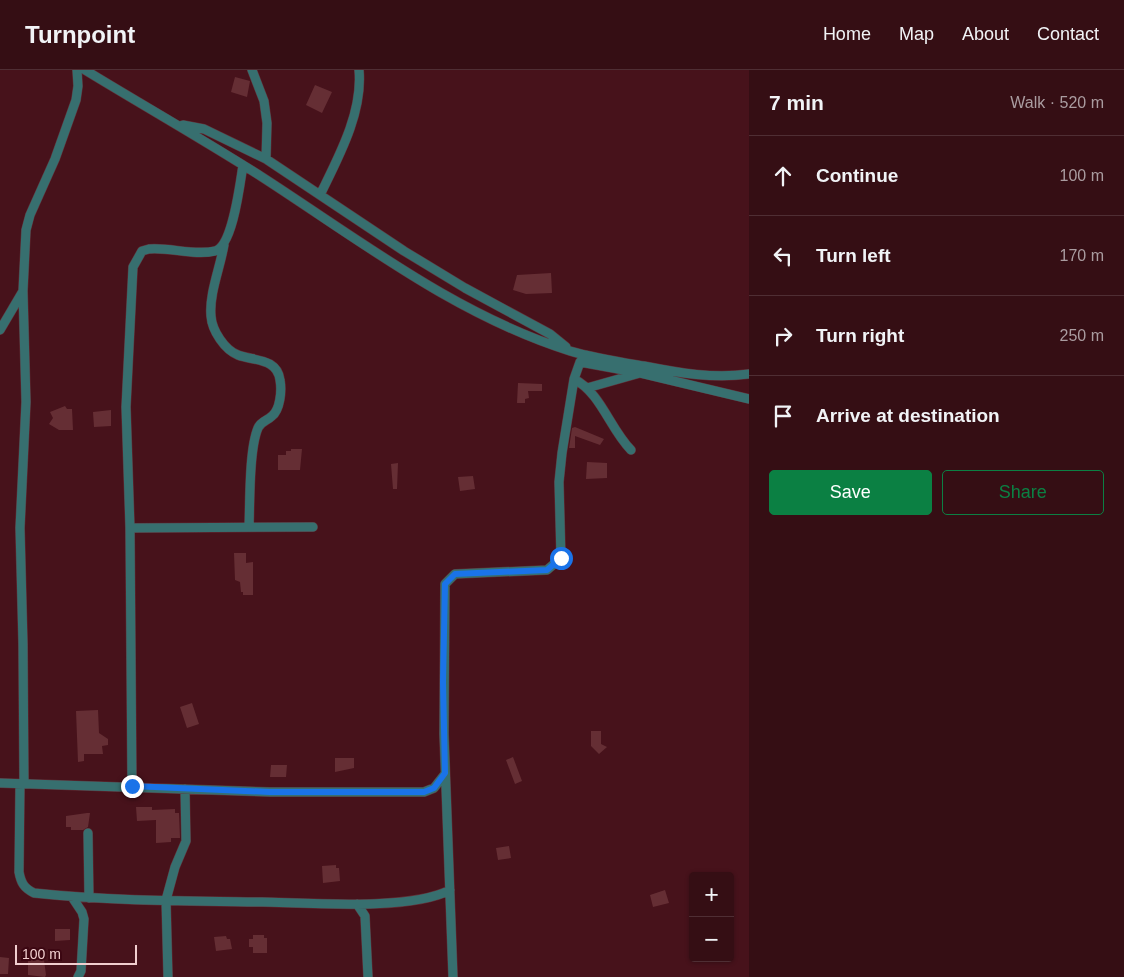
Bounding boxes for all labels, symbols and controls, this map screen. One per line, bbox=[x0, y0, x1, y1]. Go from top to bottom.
text: Turnpoint bbox=[25, 21, 135, 48]
text: Home bbox=[823, 24, 871, 44]
text: Map bbox=[899, 24, 934, 44]
text: About bbox=[962, 24, 1009, 44]
text: Contact bbox=[1037, 24, 1099, 44]
text: 7 min bbox=[769, 91, 824, 114]
text: Walk · 520 m bbox=[1010, 94, 1104, 111]
icon: ahead bbox=[769, 162, 797, 190]
text: Continue bbox=[816, 165, 898, 186]
text: 100 m bbox=[1060, 167, 1104, 184]
icon: left bbox=[769, 242, 797, 270]
text: Turn left bbox=[816, 245, 891, 266]
text: 170 m bbox=[1060, 247, 1104, 264]
icon: right bbox=[769, 322, 797, 350]
text: Turn right bbox=[816, 325, 904, 346]
text: 250 m bbox=[1060, 327, 1104, 344]
icon: arrive bbox=[769, 402, 797, 430]
text: Arrive at destination bbox=[816, 405, 1000, 426]
button: Save bbox=[769, 470, 932, 515]
button: Share bbox=[942, 470, 1104, 515]
route start bbox=[550, 547, 573, 570]
route end bbox=[121, 775, 144, 798]
map controls bbox=[689, 872, 734, 962]
button: + bbox=[689, 872, 734, 917]
button: − bbox=[689, 917, 734, 962]
scale bar bbox=[15, 942, 138, 965]
text: 100 m bbox=[22, 946, 61, 962]

